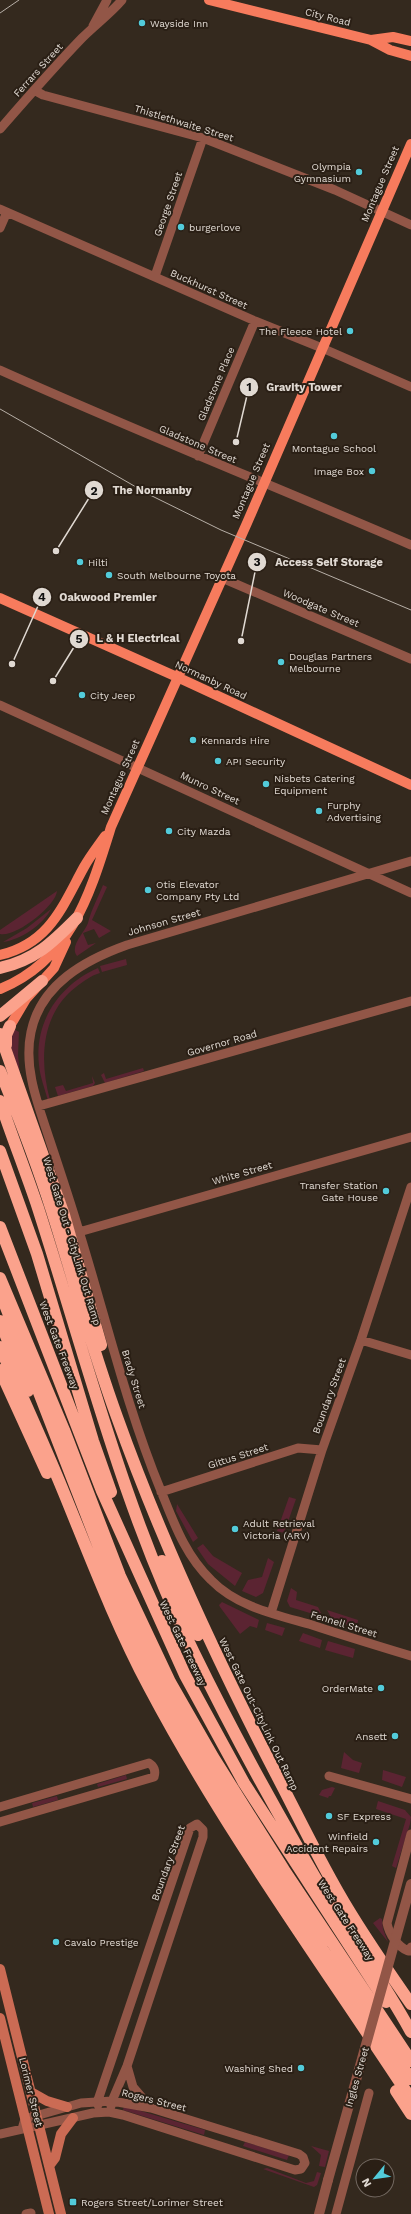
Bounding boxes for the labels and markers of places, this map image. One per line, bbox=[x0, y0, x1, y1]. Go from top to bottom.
marker: Wayside Inn bbox=[137, 18, 147, 28]
place label: Wayside Inn bbox=[150, 18, 208, 29]
place label: Olympia Gymnasium bbox=[294, 161, 351, 184]
marker: Olympia Gymnasium bbox=[354, 167, 364, 177]
marker: burgerlove bbox=[176, 222, 186, 232]
place label: burgerlove bbox=[189, 222, 241, 233]
place label: The Fleece Hotel bbox=[259, 326, 342, 337]
marker: The Fleece Hotel bbox=[345, 326, 355, 336]
callout: Gravity Tower bbox=[239, 376, 350, 399]
marker: Montague School bbox=[329, 431, 339, 441]
place label: Montague School bbox=[292, 443, 376, 454]
place label: Image Box bbox=[314, 466, 364, 477]
marker: Image Box bbox=[367, 466, 377, 476]
callout: The Normanby bbox=[84, 479, 199, 502]
callout: Access Self Storage bbox=[247, 550, 391, 573]
marker: Hilti bbox=[75, 557, 85, 567]
place label: Hilti bbox=[88, 557, 108, 568]
marker: South Melbourne Toyota bbox=[104, 570, 114, 580]
place label: South Melbourne Toyota bbox=[117, 570, 236, 581]
callout: Oakwood Premier bbox=[32, 586, 165, 609]
callout: L & H Electrical bbox=[69, 627, 188, 650]
place label: Douglas Partners Melbourne bbox=[289, 651, 372, 674]
marker: Douglas Partners Melbourne bbox=[276, 657, 286, 667]
marker: City Jeep bbox=[77, 690, 87, 700]
place label: City Jeep bbox=[90, 690, 135, 701]
marker: Kennards Hire bbox=[188, 735, 198, 745]
place label: Kennards Hire bbox=[201, 735, 270, 746]
marker: API Security bbox=[213, 756, 223, 766]
place label: API Security bbox=[226, 756, 286, 767]
place label: Nisbets Catering Equipment bbox=[274, 773, 355, 796]
marker: Nisbets Catering Equipment bbox=[261, 779, 271, 789]
place label: Furphy Advertising bbox=[327, 800, 381, 823]
marker: Furphy Advertising bbox=[314, 806, 324, 816]
marker: City Mazda bbox=[164, 826, 174, 836]
place label: City Mazda bbox=[177, 826, 231, 837]
place label: Otis Elevator Company Pty Ltd bbox=[156, 879, 239, 902]
marker: Otis Elevator Company Pty Ltd bbox=[143, 885, 153, 895]
place label: Transfer Station Gate House bbox=[300, 1180, 378, 1203]
marker: Transfer Station Gate House bbox=[381, 1186, 391, 1196]
place label: Adult Retrieval Victoria (ARV) bbox=[243, 1518, 315, 1541]
marker: Adult Retrieval Victoria (ARV) bbox=[230, 1524, 240, 1534]
place label: OrderMate bbox=[322, 1683, 373, 1694]
marker: OrderMate bbox=[376, 1683, 386, 1693]
place label: Ansett bbox=[356, 1731, 388, 1742]
marker: Ansett bbox=[390, 1731, 400, 1741]
marker: SF Express bbox=[324, 1811, 334, 1821]
place label: SF Express bbox=[337, 1811, 391, 1822]
place label: Winfield Accident Repairs bbox=[286, 1831, 368, 1854]
marker: Winfield Accident Repairs bbox=[371, 1837, 381, 1847]
marker: Cavalo Prestige bbox=[51, 1937, 61, 1947]
place label: Cavalo Prestige bbox=[64, 1937, 139, 1948]
place label: Washing Shed bbox=[224, 2063, 293, 2074]
marker: Washing Shed bbox=[296, 2063, 306, 2073]
marker: Rogers Street/Lorimer Street bbox=[68, 2197, 78, 2207]
place label: Rogers Street/Lorimer Street bbox=[81, 2197, 224, 2208]

